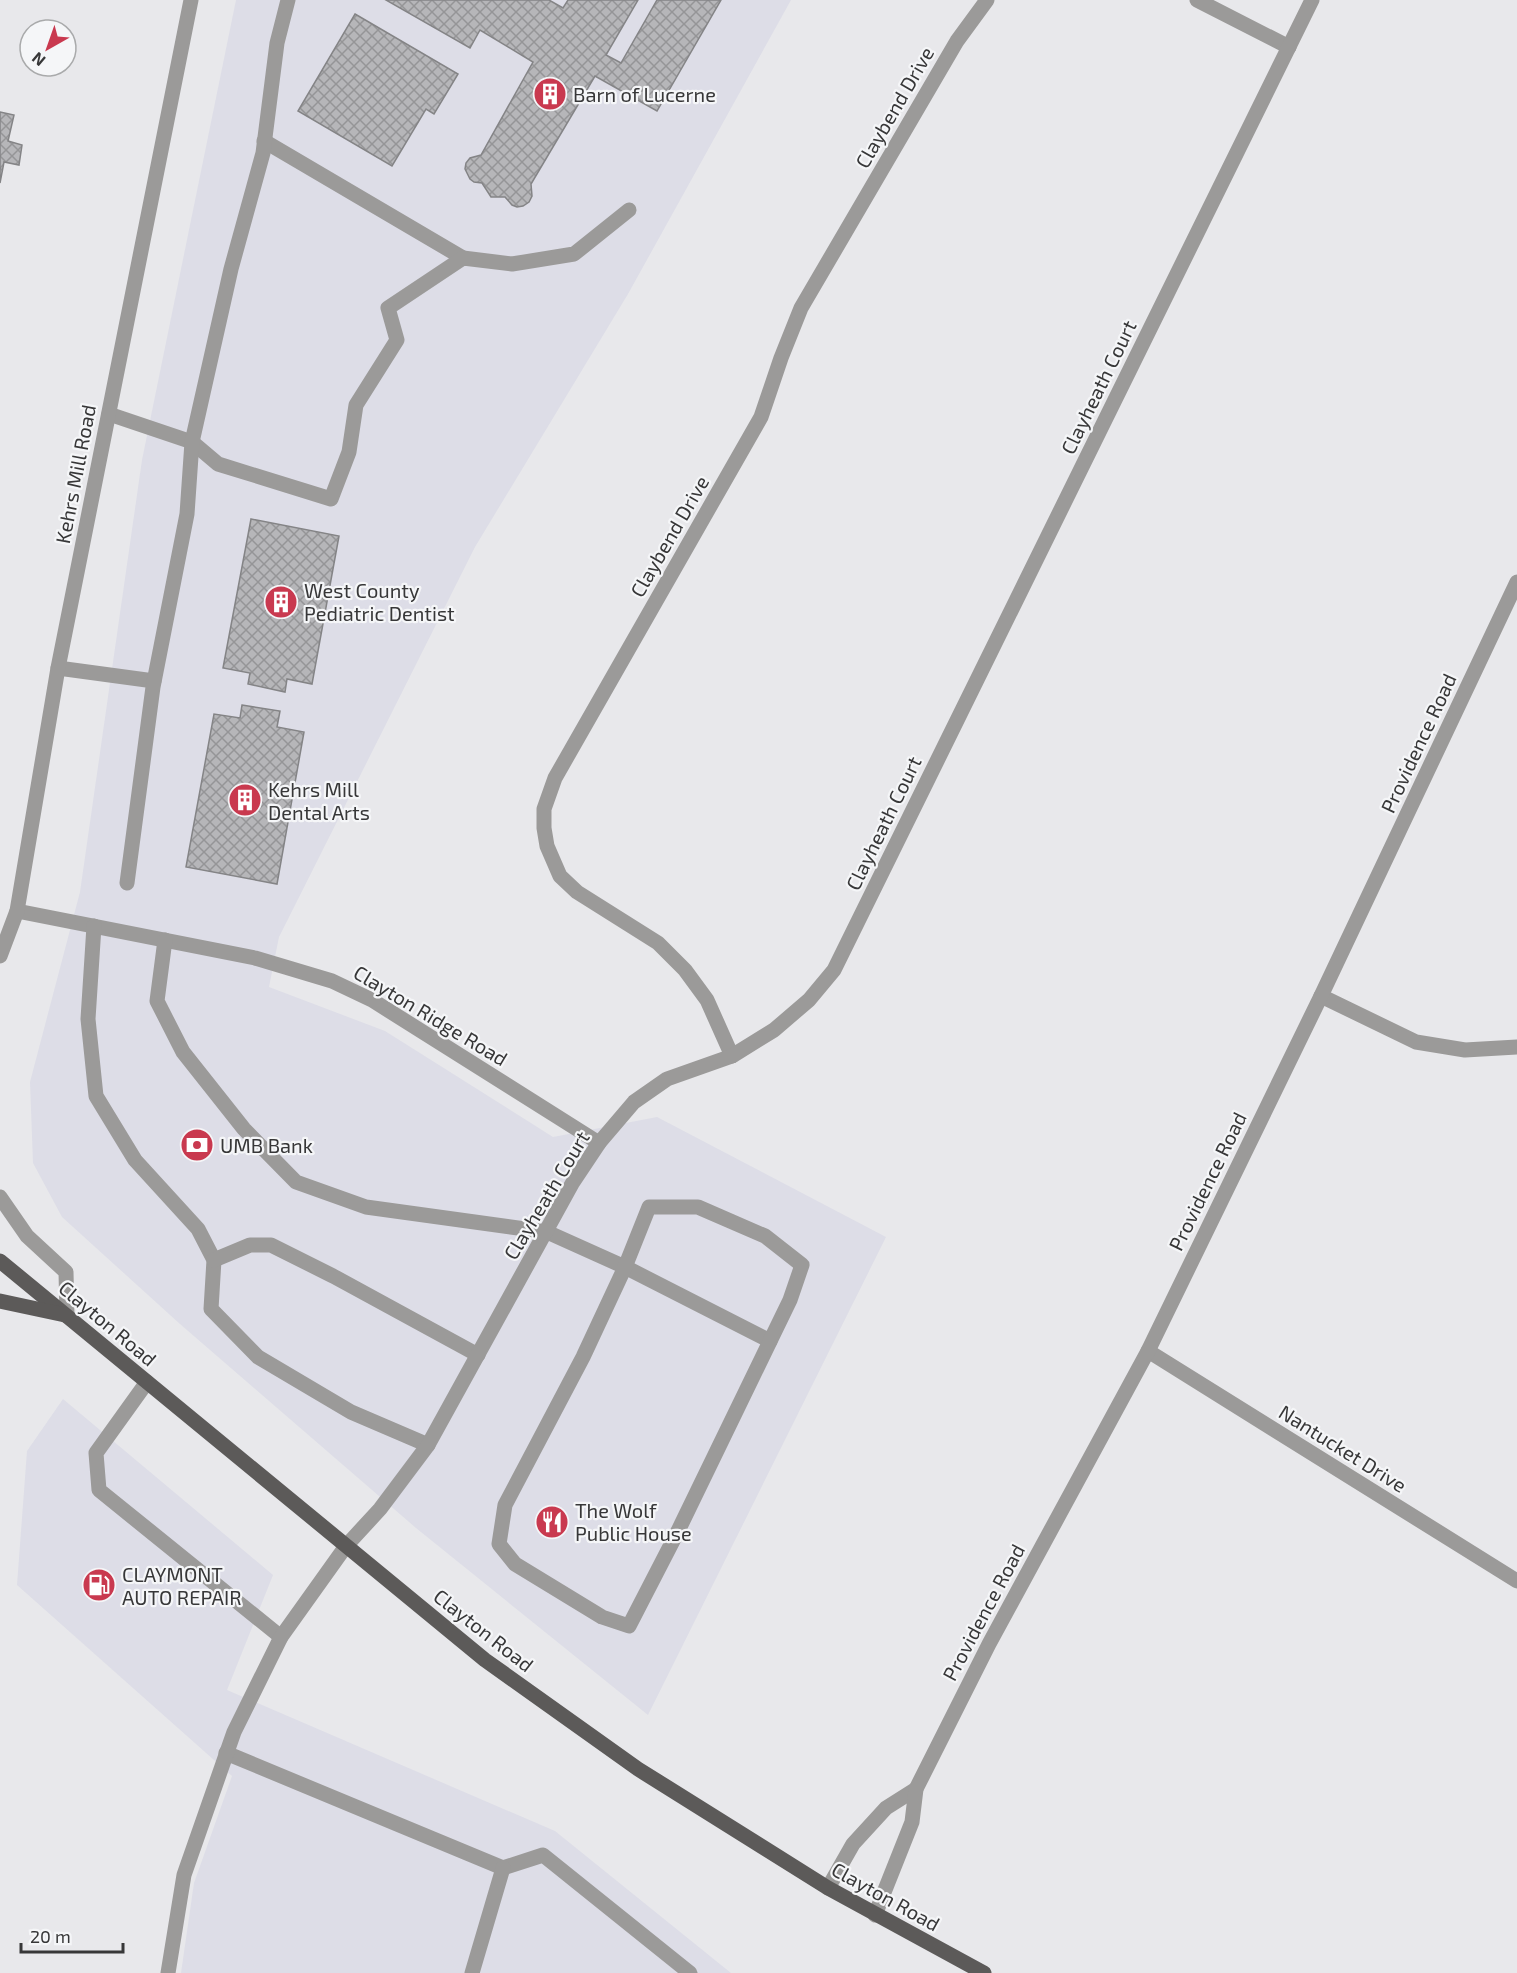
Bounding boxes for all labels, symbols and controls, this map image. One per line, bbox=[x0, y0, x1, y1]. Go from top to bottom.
north arrow bbox=[18, 18, 78, 78]
street label: Claybend Drive bbox=[850, 42, 938, 172]
text: N bbox=[28, 49, 49, 71]
building icon: Barn of Lucerne bbox=[532, 76, 568, 112]
place label: Barn of Lucerne bbox=[573, 82, 716, 106]
street label: Clayheath Court bbox=[1055, 316, 1141, 458]
street label: Kehrs Mill Road bbox=[50, 403, 100, 545]
street label: Claybend Drive bbox=[625, 471, 713, 601]
place label: West County Pediatric Dentist bbox=[304, 578, 455, 625]
building icon: West County Pediatric Dentist bbox=[263, 584, 299, 620]
street label: Providence Road bbox=[1375, 669, 1461, 817]
street label: Clayheath Court bbox=[840, 752, 926, 894]
place label: Kehrs Mill Dental Arts bbox=[268, 777, 370, 824]
building icon: Kehrs Mill Dental Arts bbox=[227, 782, 263, 818]
street label: Clayton Ridge Road bbox=[350, 960, 512, 1070]
street label: Providence Road bbox=[1163, 1108, 1251, 1254]
street label: Clayheath Court bbox=[498, 1126, 594, 1264]
bank icon: UMB Bank bbox=[179, 1127, 215, 1163]
place label: UMB Bank bbox=[220, 1133, 313, 1157]
street label: Clayton Road bbox=[54, 1275, 162, 1371]
street label: Nantucket Drive bbox=[1275, 1399, 1411, 1497]
place label: The Wolf Public House bbox=[575, 1498, 692, 1545]
restaurant icon: The Wolf Public House bbox=[534, 1504, 570, 1540]
street label: Providence Road bbox=[937, 1540, 1029, 1684]
place label: CLAYMONT AUTO REPAIR bbox=[122, 1562, 242, 1609]
fuel station icon: CLAYMONT AUTO REPAIR bbox=[81, 1567, 117, 1603]
street label: Clayton Road bbox=[429, 1584, 539, 1676]
street label: Clayton Road bbox=[828, 1856, 944, 1936]
scale bar bbox=[21, 1916, 123, 1954]
text: 20 m bbox=[30, 1925, 71, 1947]

